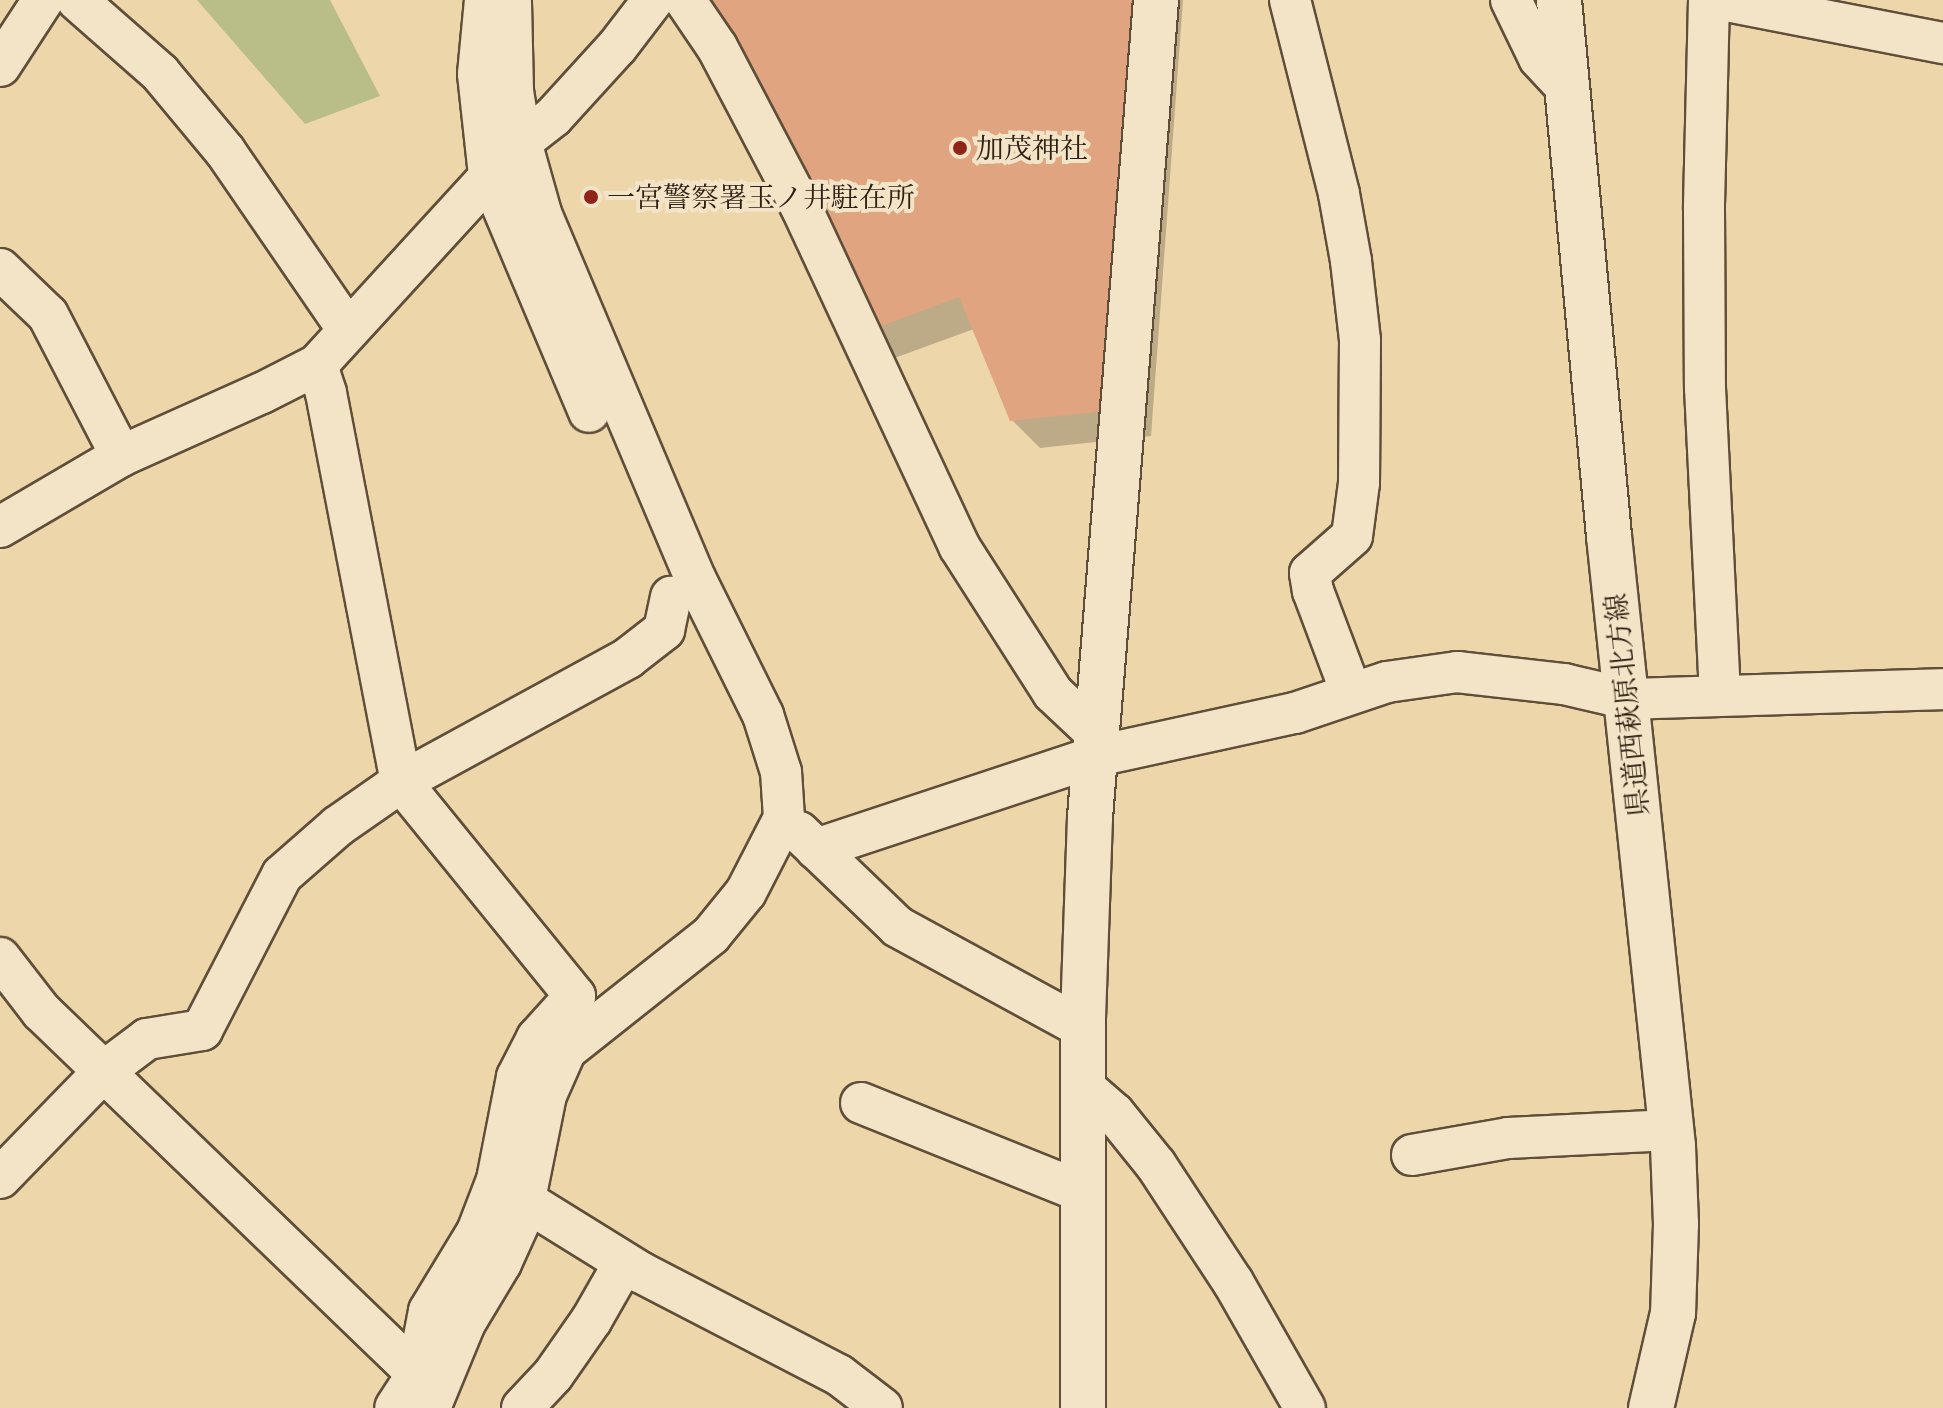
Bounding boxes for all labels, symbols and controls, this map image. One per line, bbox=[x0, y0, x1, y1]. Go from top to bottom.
place label: 加茂神社 bbox=[976, 131, 1088, 165]
marker: 加茂神社 bbox=[951, 139, 969, 157]
place label: 一宮警察署玉ノ井駐在所 bbox=[607, 180, 915, 214]
marker: 一宮警察署玉ノ井駐在所 bbox=[582, 188, 600, 206]
street label: 県道西萩原北方線 bbox=[1599, 592, 1655, 818]

